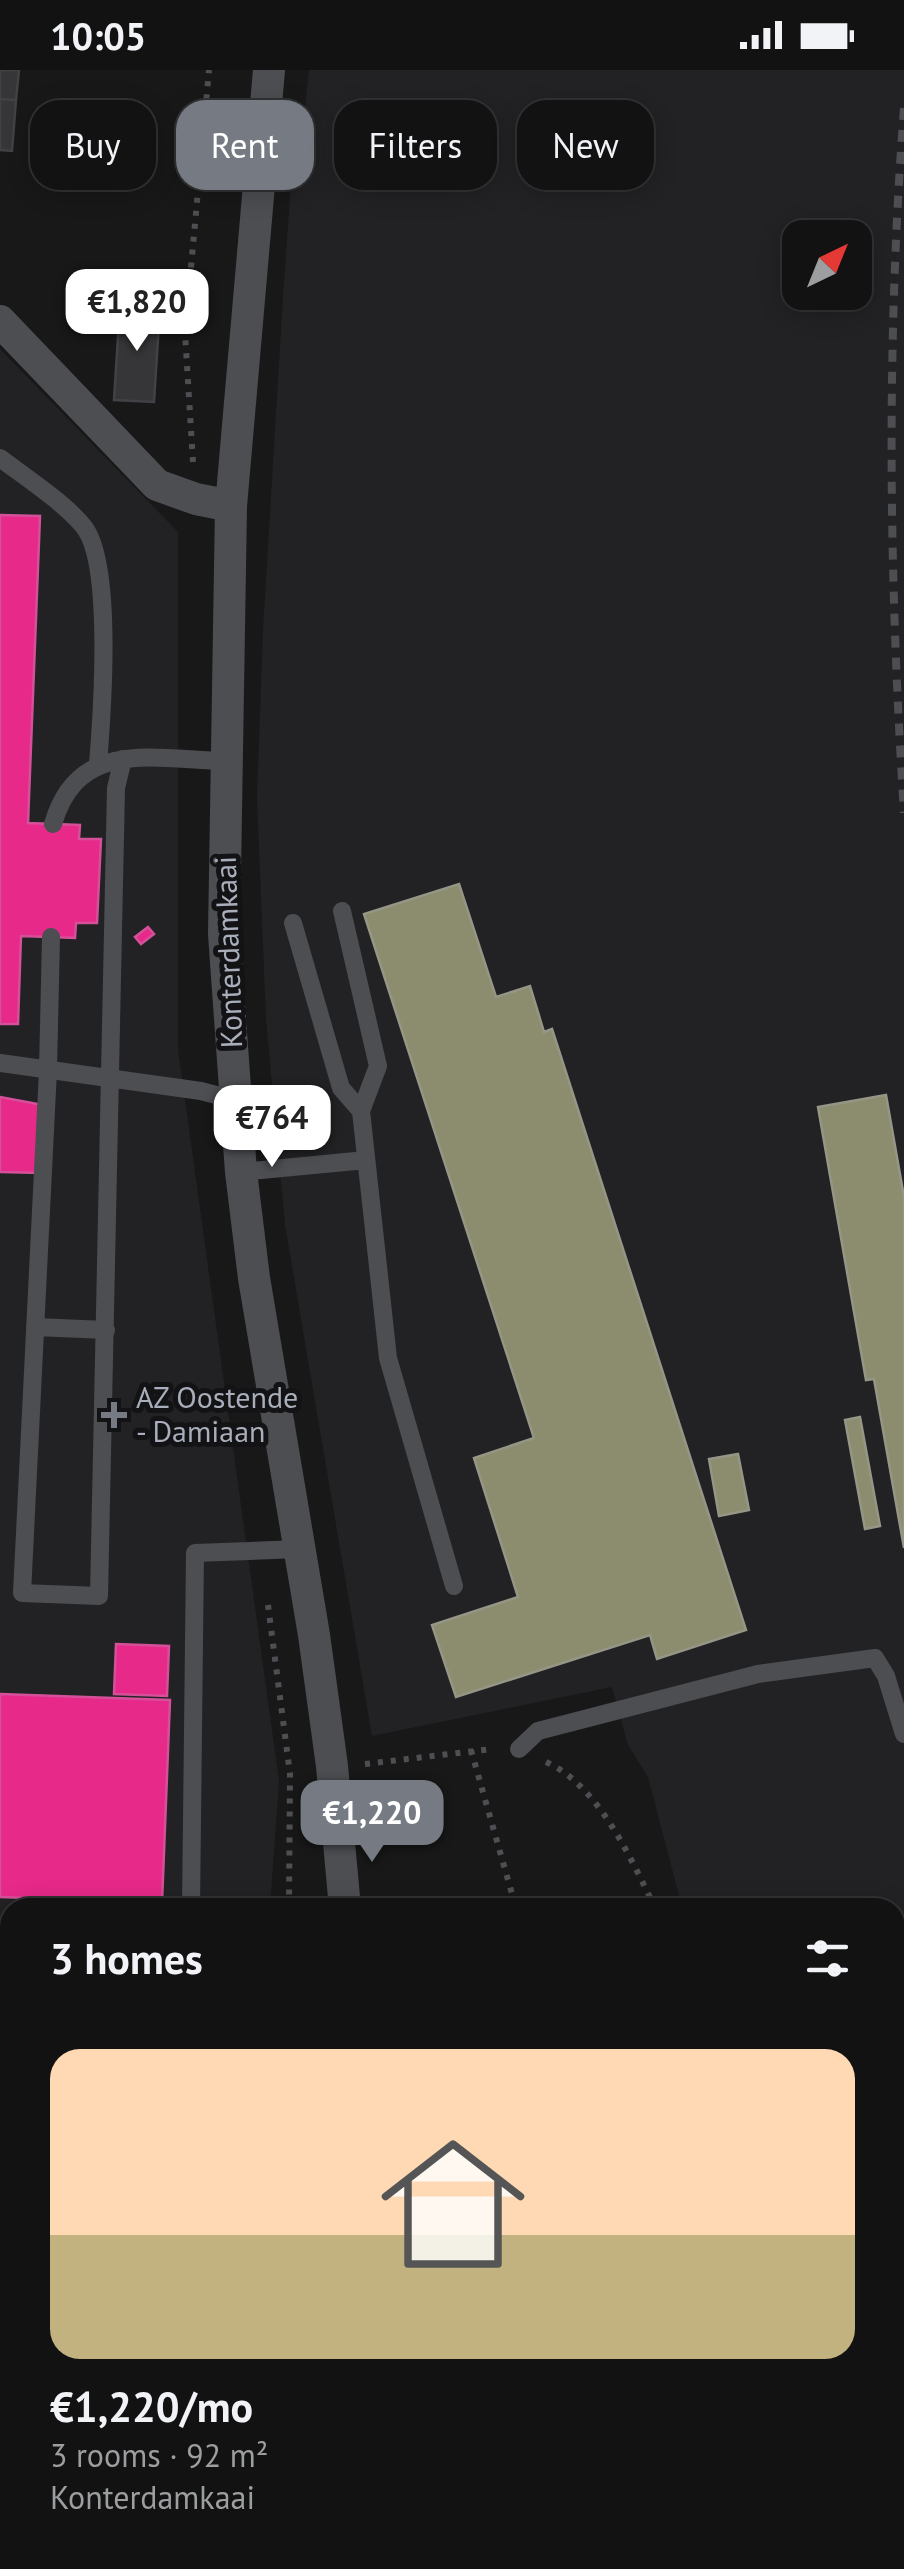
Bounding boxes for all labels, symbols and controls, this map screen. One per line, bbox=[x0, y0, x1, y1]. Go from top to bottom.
text: 10:05 bbox=[50, 11, 146, 60]
chip: Buy bbox=[30, 100, 156, 190]
chip: Rent bbox=[176, 100, 314, 190]
chip: Filters bbox=[334, 100, 497, 190]
chip: New bbox=[517, 100, 654, 190]
north arrow bbox=[782, 220, 872, 310]
map controls bbox=[782, 220, 872, 310]
pin: €1,820 bbox=[56, 269, 218, 354]
text: €1,820 bbox=[88, 280, 186, 322]
street label: Konterdamkaai bbox=[205, 855, 250, 1049]
pin: €764 bbox=[213, 1085, 331, 1170]
text: €764 bbox=[236, 1096, 308, 1138]
place label: AZ Oostende - Damiaan bbox=[136, 1377, 298, 1450]
marker: AZ Oostende - Damiaan bbox=[101, 1402, 127, 1428]
pin: €1,220 bbox=[291, 1780, 453, 1865]
text: €1,220 bbox=[323, 1791, 421, 1833]
text: 3 homes bbox=[50, 1931, 203, 1986]
icon: filters bbox=[800, 1931, 855, 1986]
icon: home bbox=[363, 2114, 543, 2294]
text: €1,220/mo bbox=[50, 2379, 253, 2434]
text: 3 rooms · 92 m² bbox=[50, 2434, 268, 2476]
text: Konterdamkaai bbox=[50, 2476, 255, 2518]

